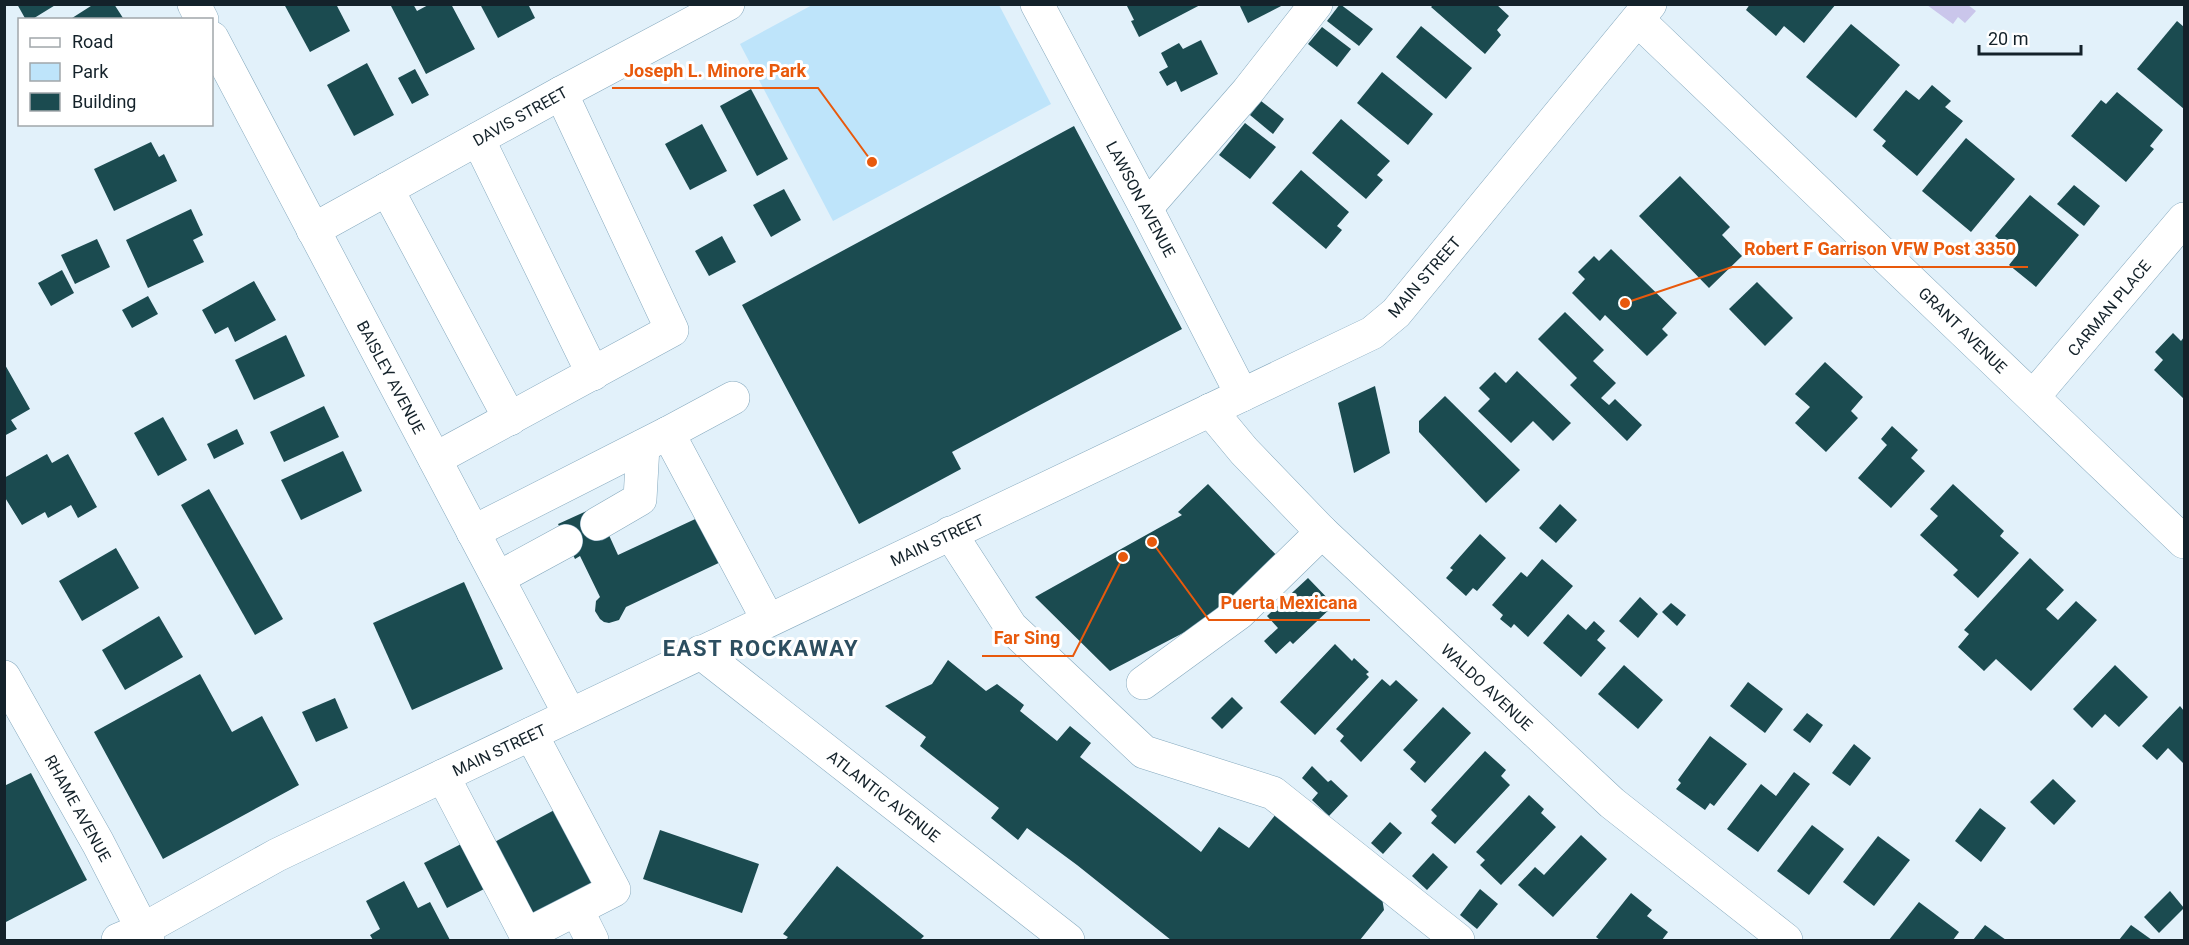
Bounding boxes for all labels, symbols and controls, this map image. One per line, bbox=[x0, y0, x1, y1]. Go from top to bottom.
legend bbox=[18, 18, 213, 126]
scale bar bbox=[1979, 18, 2081, 56]
text: 20 m bbox=[1988, 28, 2028, 49]
text: Road bbox=[72, 31, 113, 52]
callout: Joseph L. Minore Park bbox=[612, 52, 818, 88]
text: Joseph L. Minore Park bbox=[624, 60, 806, 81]
text: Park bbox=[72, 61, 109, 82]
street label: DAVIS STREET bbox=[470, 82, 571, 150]
text: Building bbox=[72, 91, 136, 112]
street label: LAWSON AVENUE bbox=[1102, 138, 1179, 260]
callout: Robert F Garrison VFW Post 3350 bbox=[1732, 231, 2028, 267]
street label: MAIN STREET bbox=[1384, 233, 1465, 322]
text: Robert F Garrison VFW Post 3350 bbox=[1744, 238, 2016, 259]
street label: CARMAN PLACE bbox=[2064, 256, 2155, 360]
street label: GRANT AVENUE bbox=[1915, 283, 2011, 377]
street label: BAISLEY AVENUE bbox=[353, 317, 428, 437]
street label: MAIN STREET bbox=[887, 510, 987, 570]
callout: Puerta Mexicana bbox=[1209, 584, 1370, 620]
text: Puerta Mexicana bbox=[1221, 592, 1358, 613]
callout: Far Sing bbox=[982, 620, 1073, 656]
text: Far Sing bbox=[994, 627, 1060, 648]
district label: EAST ROCKAWAY bbox=[663, 636, 859, 661]
street label: WALDO AVENUE bbox=[1437, 640, 1536, 735]
street label: MAIN STREET bbox=[449, 720, 549, 780]
street label: ATLANTIC AVENUE bbox=[824, 747, 944, 846]
street label: RHAME AVENUE bbox=[40, 752, 115, 865]

